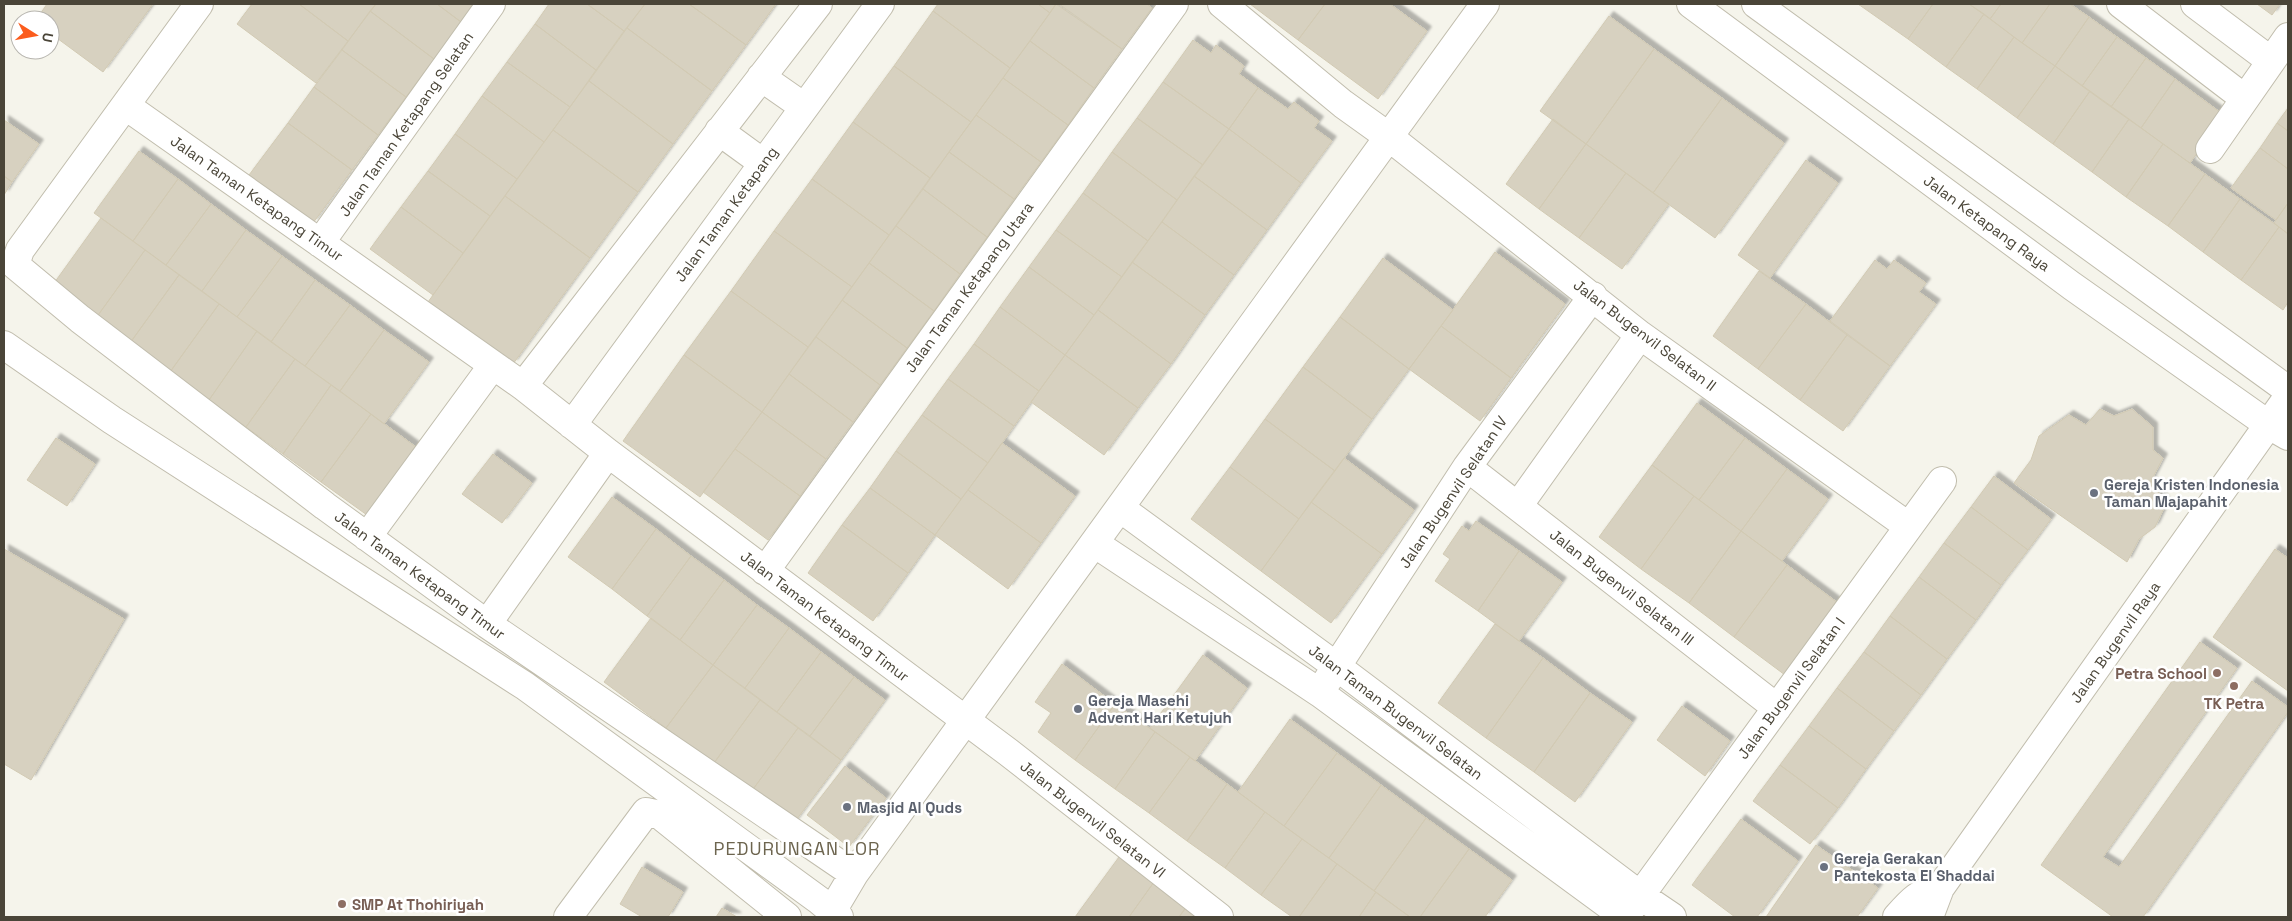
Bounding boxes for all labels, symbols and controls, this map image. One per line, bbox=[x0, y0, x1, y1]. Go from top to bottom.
north arrow bbox=[10, 10, 60, 60]
street label: Jalan Taman Ketapang Selatan bbox=[335, 28, 477, 220]
text: U bbox=[38, 31, 57, 44]
street label: Jalan Taman Ketapang Timur bbox=[167, 131, 347, 265]
street label: Jalan Taman Ketapang bbox=[670, 143, 782, 285]
street label: Jalan Ketapang Raya bbox=[1920, 171, 2054, 276]
street label: Jalan Taman Ketapang Utara bbox=[901, 198, 1038, 376]
street label: Jalan Bugenvil Selatan II bbox=[1570, 275, 1720, 395]
street label: Jalan Bugenvil Selatan IV bbox=[1395, 412, 1511, 572]
place label: Gereja Kristen Indonesia Taman Majapahit bbox=[2104, 475, 2279, 511]
marker: Gereja Kristen Indonesia Taman Majapahit bbox=[2088, 487, 2100, 499]
street label: Jalan Taman Ketapang Timur bbox=[331, 507, 509, 644]
street label: Jalan Bugenvil Selatan III bbox=[1546, 525, 1698, 649]
street label: Jalan Taman Ketapang Timur bbox=[737, 546, 913, 686]
street label: Jalan Bugenvil Raya bbox=[2066, 577, 2164, 706]
street label: Jalan Bugenvil Selatan I bbox=[1733, 613, 1849, 763]
street label: Jalan Taman Bugenvil Selatan bbox=[1305, 640, 1487, 784]
place label: Petra School bbox=[2115, 664, 2207, 683]
marker: Petra School bbox=[2211, 667, 2223, 679]
marker: TK Petra bbox=[2228, 680, 2240, 692]
place label: Gereja Masehi Advent Hari Ketujuh bbox=[1088, 691, 1232, 727]
place label: TK Petra bbox=[2204, 694, 2265, 713]
marker: Gereja Masehi Advent Hari Ketujuh bbox=[1072, 703, 1084, 715]
street label: Jalan Bugenvil Selatan VI bbox=[1016, 756, 1170, 882]
place label: Masjid Al Quds bbox=[857, 798, 962, 817]
marker: Masjid Al Quds bbox=[841, 801, 853, 813]
district label: PEDURUNGAN LOR bbox=[714, 837, 880, 860]
place label: Gereja Gerakan Pantekosta El Shaddai bbox=[1834, 849, 1995, 885]
marker: Gereja Gerakan Pantekosta El Shaddai bbox=[1818, 861, 1830, 873]
place label: SMP At Thohiriyah bbox=[352, 895, 484, 914]
marker: SMP At Thohiriyah bbox=[336, 898, 348, 910]

